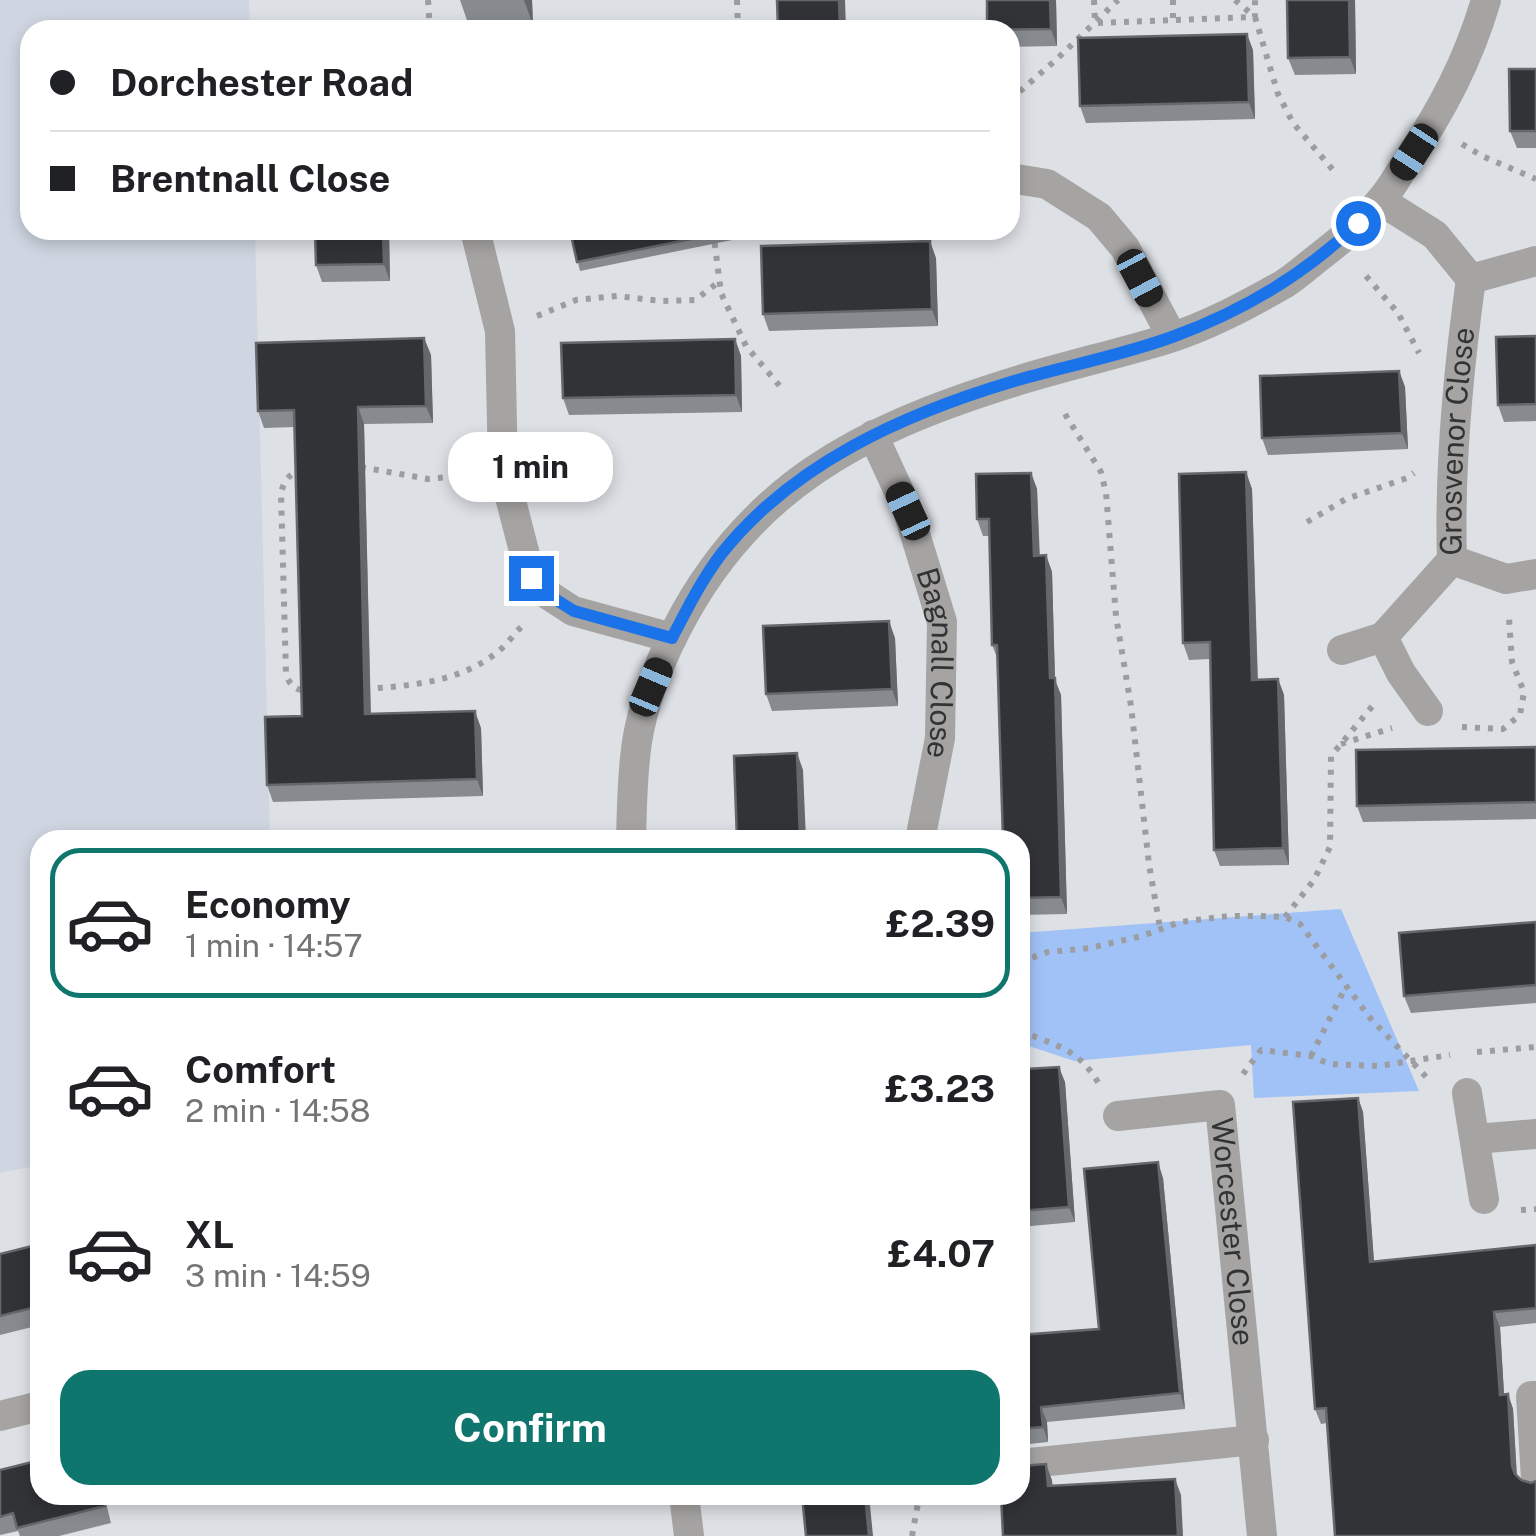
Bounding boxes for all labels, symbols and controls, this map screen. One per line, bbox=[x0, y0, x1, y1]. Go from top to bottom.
text: Dorchester Road bbox=[110, 60, 413, 105]
car bbox=[1385, 119, 1443, 185]
text: Brentnall Close bbox=[110, 156, 391, 201]
route start bbox=[1336, 201, 1381, 246]
car bbox=[1113, 244, 1167, 312]
street label: Grosvenor Close bbox=[1432, 325, 1482, 556]
callout: 1 min bbox=[448, 433, 614, 503]
text: 1 min bbox=[492, 448, 569, 485]
car bbox=[882, 477, 934, 545]
route end bbox=[509, 556, 554, 601]
street label: Bagnall Close bbox=[909, 563, 961, 762]
car bbox=[625, 654, 677, 720]
icon: car bbox=[65, 878, 155, 968]
text: Economy bbox=[185, 882, 351, 927]
text: £2.39 bbox=[886, 901, 995, 946]
text: 1 min · 14:57 bbox=[185, 927, 363, 964]
icon: car bbox=[65, 1043, 155, 1133]
text: Comfort bbox=[185, 1047, 336, 1092]
text: £3.23 bbox=[885, 1066, 995, 1111]
text: 2 min · 14:58 bbox=[185, 1092, 370, 1129]
street label: Worcester Close bbox=[1204, 1116, 1262, 1347]
icon: car bbox=[65, 1208, 155, 1298]
text: XL bbox=[185, 1212, 234, 1257]
text: £4.07 bbox=[888, 1231, 995, 1276]
text: 3 min · 14:59 bbox=[185, 1257, 371, 1294]
button: Confirm bbox=[60, 1370, 1000, 1485]

